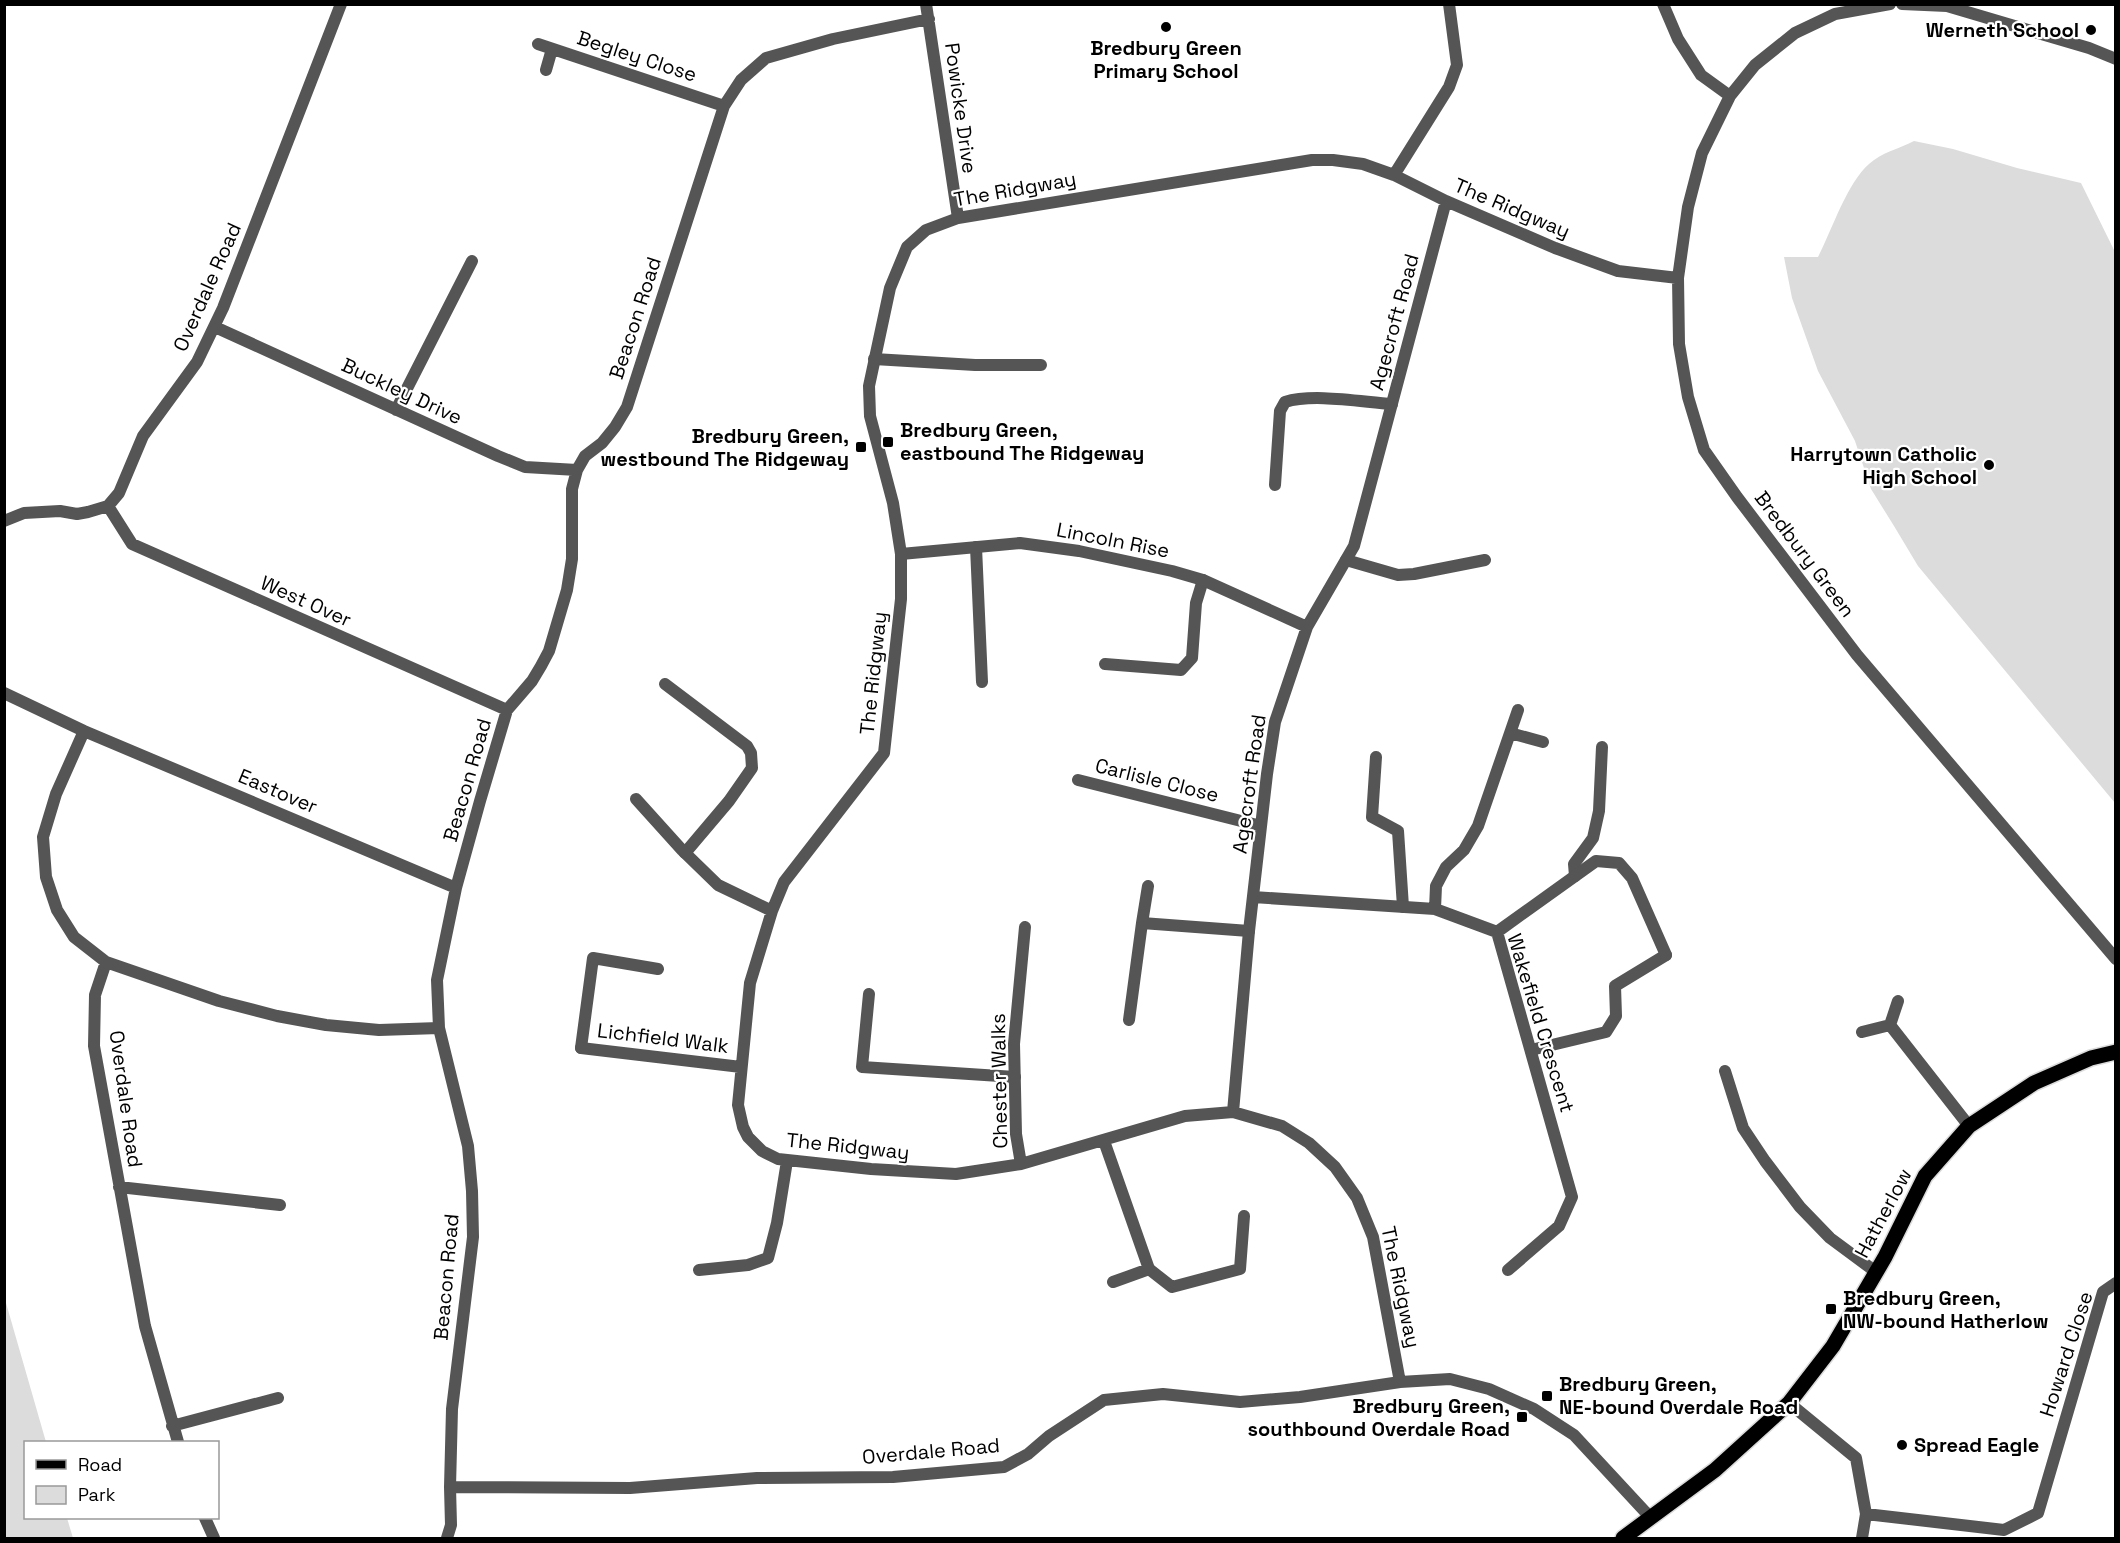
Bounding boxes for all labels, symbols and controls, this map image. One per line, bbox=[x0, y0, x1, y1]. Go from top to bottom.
place label: Werneth School bbox=[1926, 17, 2079, 43]
marker: Bredbury Green Primary School bbox=[1159, 20, 1173, 34]
marker: Werneth School bbox=[2084, 23, 2098, 37]
street label: Begley Close bbox=[574, 24, 700, 88]
place label: Bredbury Green Primary School bbox=[1090, 35, 1242, 84]
street label: Powicke Drive bbox=[939, 41, 983, 175]
street label: The Ridgway bbox=[952, 165, 1078, 213]
street label: The Ridgway bbox=[1450, 172, 1574, 244]
street label: Overdale Road bbox=[167, 219, 247, 355]
street label: Agecroft Road bbox=[1363, 251, 1425, 393]
street label: Beacon Road bbox=[603, 254, 667, 382]
street label: Buckley Drive bbox=[337, 352, 467, 430]
place label: Bredbury Green, eastbound The Ridgeway bbox=[900, 417, 1144, 466]
place label: Bredbury Green, westbound The Ridgeway bbox=[601, 423, 849, 472]
marker: Bredbury Green, eastbound The Ridgeway bbox=[881, 435, 895, 449]
marker: Bredbury Green, westbound The Ridgeway bbox=[854, 440, 868, 454]
place label: Harrytown Catholic High School bbox=[1790, 441, 1977, 490]
marker: Harrytown Catholic High School bbox=[1982, 458, 1996, 472]
street label: Bredbury Green bbox=[1749, 486, 1861, 622]
street label: Lincoln Rise bbox=[1054, 516, 1172, 564]
street label: West Over bbox=[256, 569, 356, 633]
street label: The Ridgway bbox=[854, 610, 892, 736]
street label: Agecroft Road bbox=[1226, 713, 1272, 855]
street label: Beacon Road bbox=[437, 715, 497, 845]
street label: Carlisle Close bbox=[1092, 752, 1222, 808]
street label: Eastover bbox=[234, 763, 322, 819]
street label: Wakefield Crescent bbox=[1501, 930, 1581, 1116]
street label: Chester Walks bbox=[985, 1013, 1013, 1149]
street label: Lichfield Walk bbox=[596, 1017, 730, 1059]
street label: Overdale Road bbox=[104, 1029, 148, 1169]
street label: The Ridgway bbox=[785, 1127, 911, 1165]
street label: Hatherlow bbox=[1849, 1164, 1917, 1262]
street label: Beacon Road bbox=[428, 1213, 464, 1341]
street label: The Ridgway bbox=[1375, 1224, 1427, 1350]
place label: Bredbury Green, NW-bound Hatherlow bbox=[1843, 1285, 2048, 1334]
street label: Howard Close bbox=[2033, 1288, 2099, 1420]
marker: Bredbury Green, NW-bound Hatherlow bbox=[1824, 1302, 1838, 1316]
place label: Bredbury Green, NE-bound Overdale Road bbox=[1559, 1371, 1798, 1420]
marker: Bredbury Green, NE-bound Overdale Road bbox=[1540, 1389, 1554, 1403]
place label: Bredbury Green, southbound Overdale Road bbox=[1247, 1393, 1510, 1442]
marker: Bredbury Green, southbound Overdale Road bbox=[1515, 1410, 1529, 1424]
street label: Overdale Road bbox=[861, 1432, 1001, 1470]
place label: Spread Eagle bbox=[1914, 1432, 2039, 1458]
marker: Spread Eagle bbox=[1895, 1438, 1909, 1452]
legend bbox=[24, 1441, 219, 1519]
text: Road bbox=[78, 1453, 122, 1476]
text: Park bbox=[78, 1483, 116, 1506]

